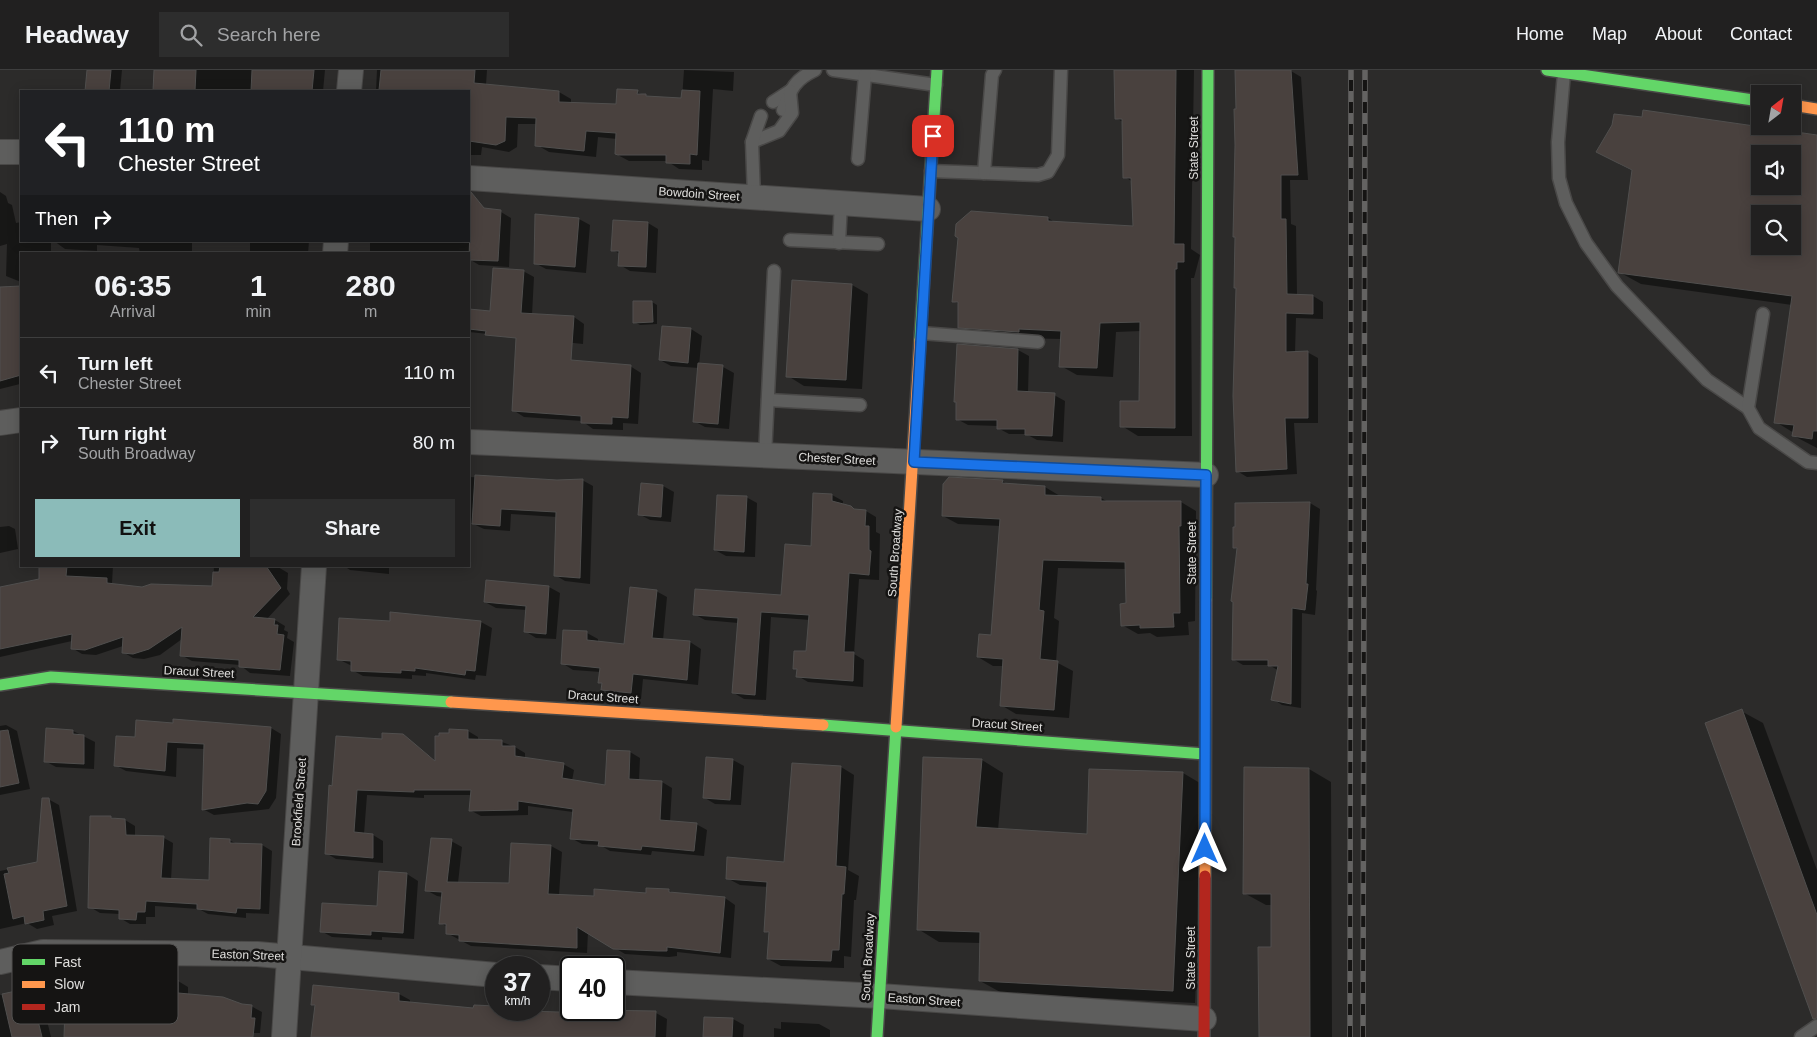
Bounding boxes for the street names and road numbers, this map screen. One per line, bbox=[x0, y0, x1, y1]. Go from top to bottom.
street label: State Street bbox=[1187, 116, 1201, 180]
street label: Bowdoin Street bbox=[658, 184, 741, 204]
street label: Chester Street bbox=[798, 450, 877, 468]
street label: South Broadway bbox=[885, 509, 905, 597]
street label: State Street bbox=[1185, 521, 1199, 585]
street label: Dracut Street bbox=[163, 663, 235, 681]
street label: Dracut Street bbox=[567, 688, 639, 706]
street label: Dracut Street bbox=[971, 716, 1043, 734]
street label: Brookfield Street bbox=[289, 757, 309, 847]
street label: South Broadway bbox=[859, 913, 877, 1001]
street label: State Street bbox=[1184, 926, 1198, 990]
street label: Easton Street bbox=[211, 947, 285, 963]
street label: Easton Street bbox=[887, 990, 961, 1010]

